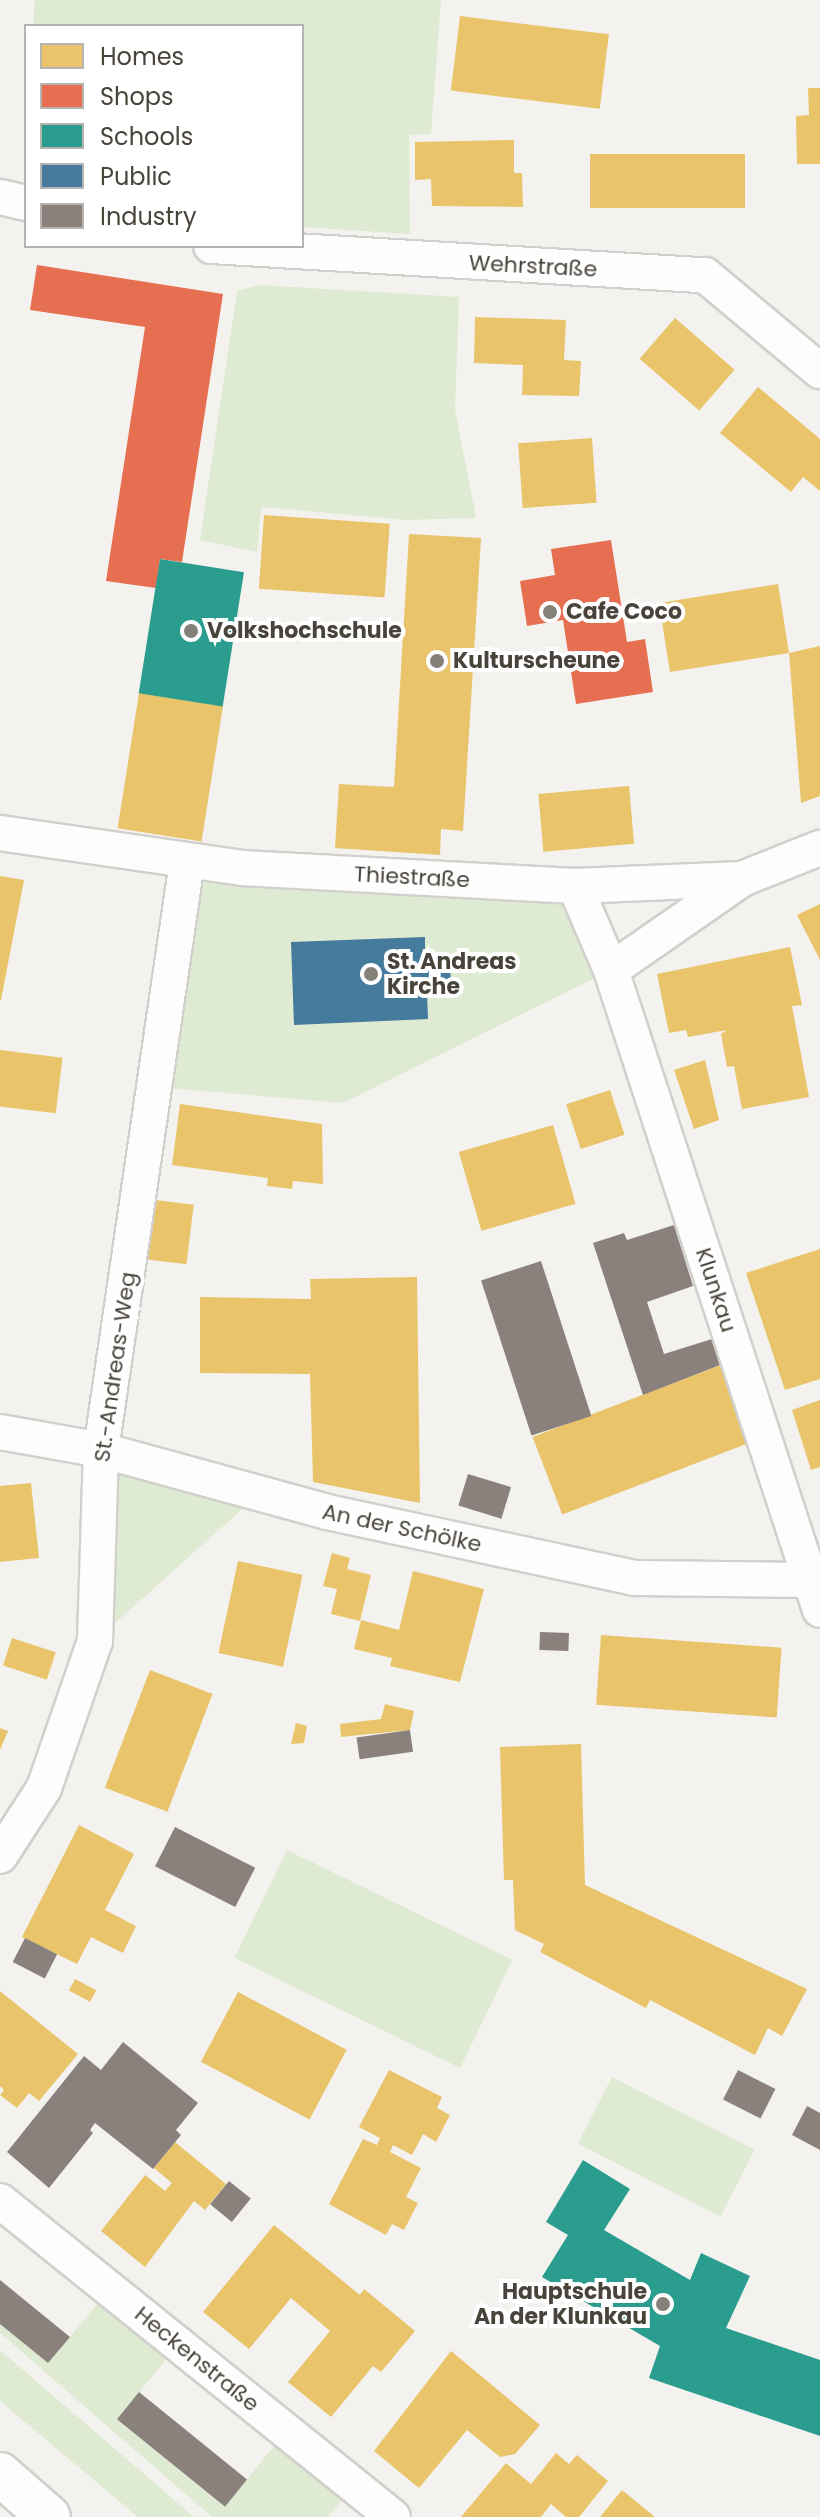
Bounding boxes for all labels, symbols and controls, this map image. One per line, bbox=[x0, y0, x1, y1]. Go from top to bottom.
legend bbox=[24, 24, 304, 248]
text: Homes bbox=[100, 40, 184, 73]
text: Shops bbox=[100, 80, 174, 113]
text: Schools bbox=[100, 120, 193, 153]
text: Public bbox=[100, 160, 172, 193]
text: Industry bbox=[100, 200, 197, 233]
street label: Wehrstraße bbox=[468, 249, 598, 283]
place label: Cafe Coco bbox=[566, 599, 682, 625]
marker: Cafe Coco bbox=[541, 603, 559, 621]
place label: Volkshochschule bbox=[207, 618, 402, 644]
marker: Volkshochschule bbox=[182, 622, 200, 640]
place label: Kulturscheune bbox=[453, 648, 620, 674]
marker: Kulturscheune bbox=[428, 652, 446, 670]
street label: Thiestraße bbox=[353, 861, 471, 893]
place label: St. Andreas Kirche bbox=[387, 948, 516, 1000]
marker: St. Andreas Kirche bbox=[362, 965, 380, 983]
street label: Klunkau bbox=[690, 1245, 742, 1335]
street label: St.-Andreas-Weg bbox=[89, 1270, 141, 1464]
street label: An der Schölke bbox=[320, 1498, 484, 1558]
place label: Hauptschule An der Klunkau bbox=[474, 2278, 647, 2330]
marker: Hauptschule An der Klunkau bbox=[654, 2295, 672, 2313]
street label: Heckenstraße bbox=[129, 2301, 265, 2417]

